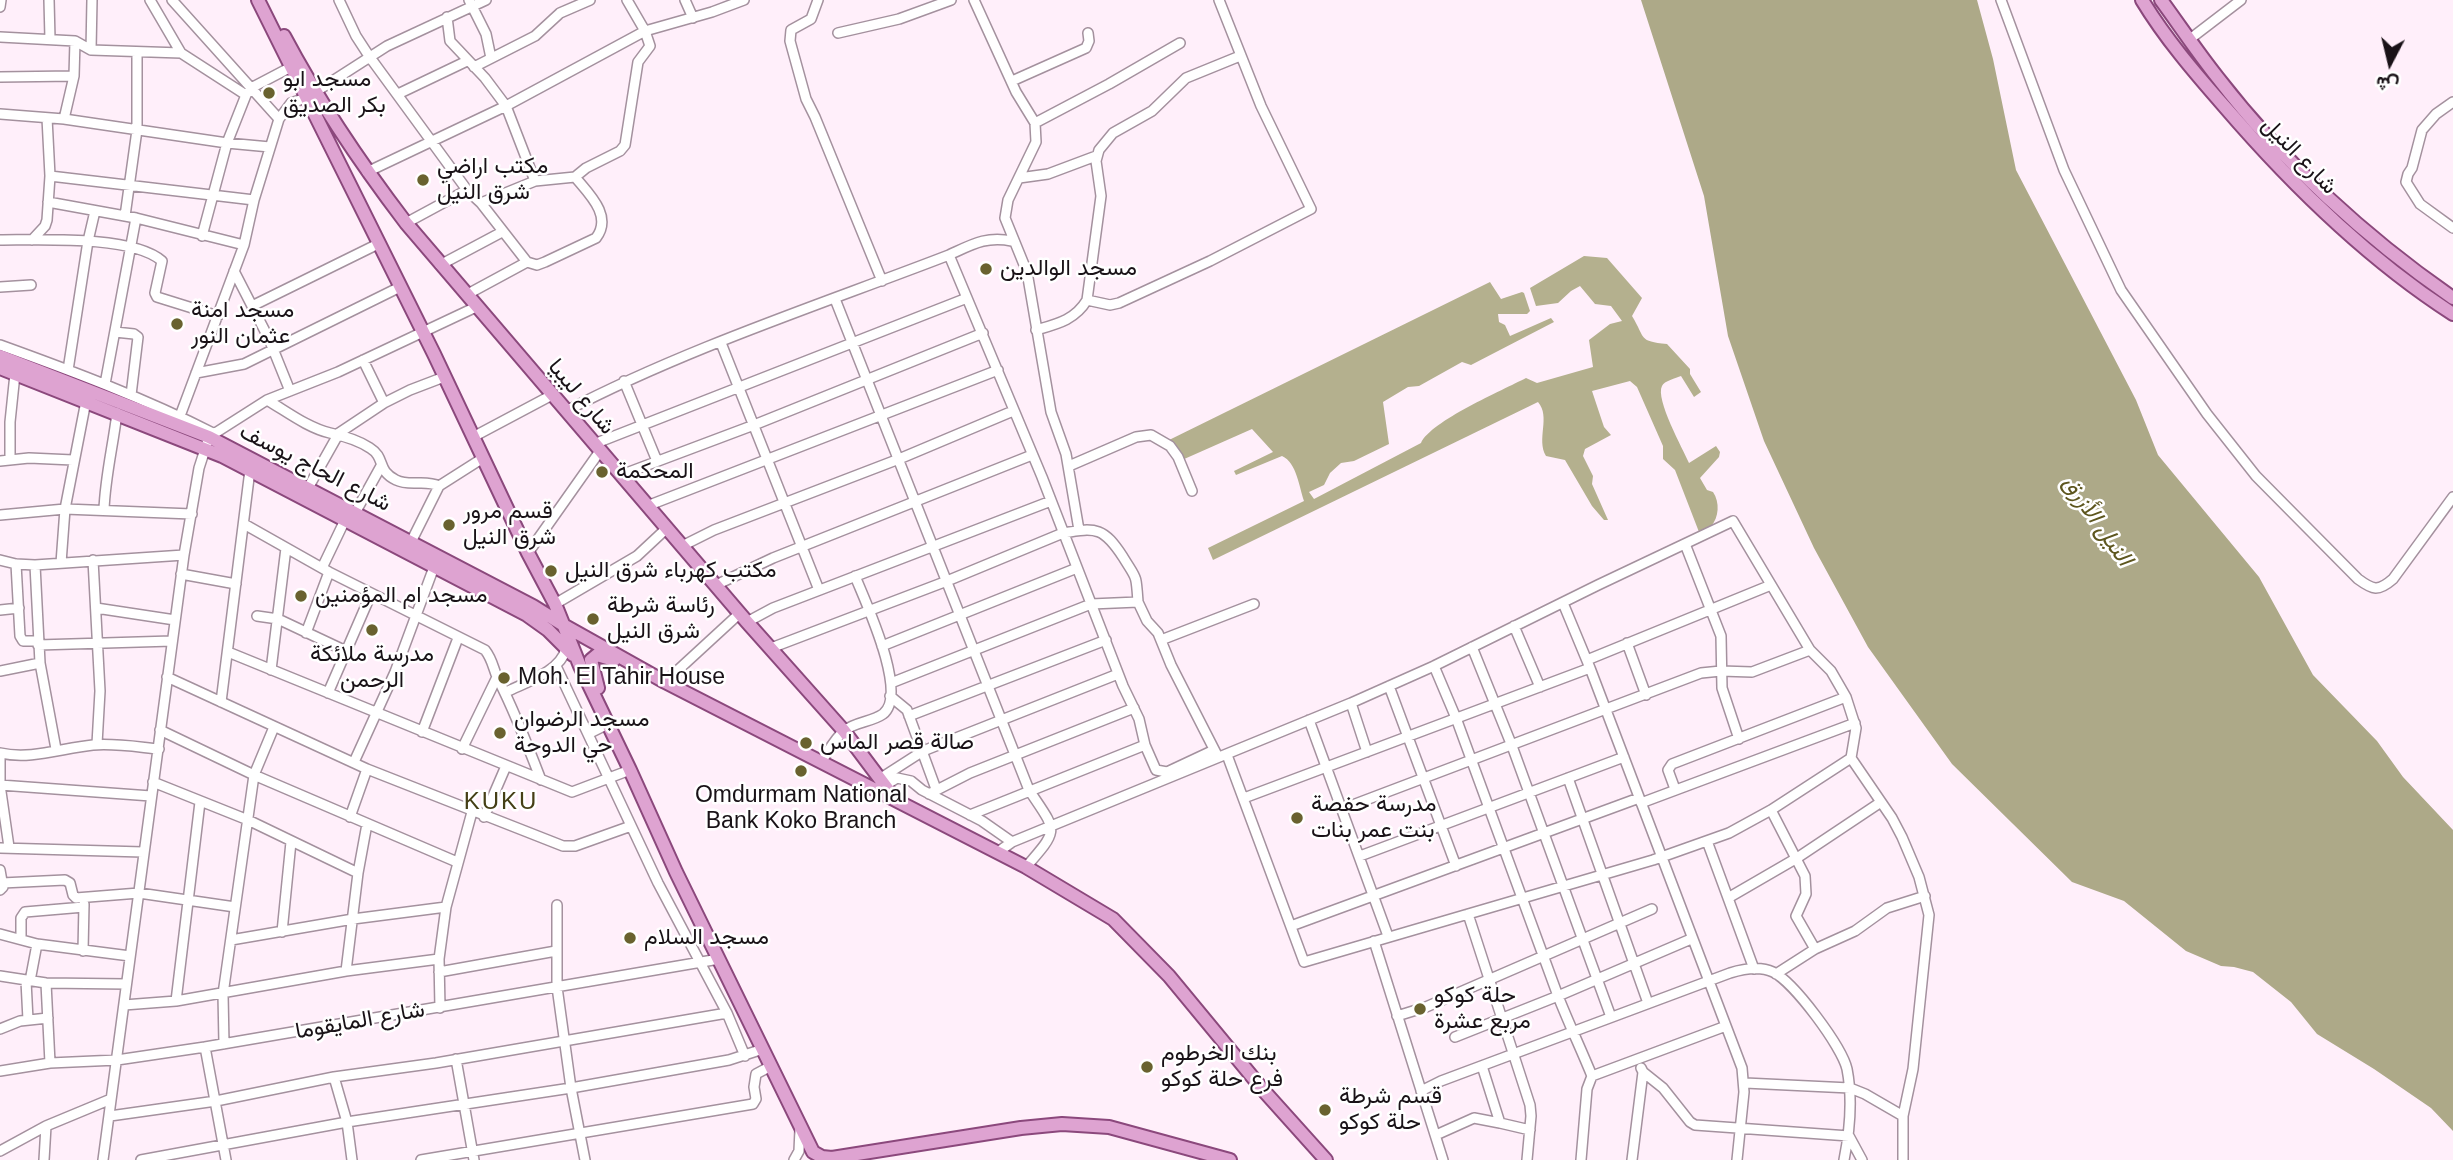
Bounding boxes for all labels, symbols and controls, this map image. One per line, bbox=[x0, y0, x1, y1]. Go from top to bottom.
north arrow bbox=[2355, 28, 2425, 98]
place label: مسجد ابو بكر الصديق bbox=[283, 66, 386, 120]
text: ش bbox=[2375, 73, 2400, 96]
marker: مسجد ابو بكر الصديق bbox=[261, 85, 277, 101]
street label: شارع النيل bbox=[2255, 112, 2343, 200]
place label: مكتب اراضي شرق النيل bbox=[437, 153, 548, 207]
marker: مكتب اراضي شرق النيل bbox=[415, 172, 431, 188]
place label: مسجد الوالدين bbox=[1000, 255, 1137, 283]
marker: مسجد الوالدين bbox=[978, 261, 994, 277]
place label: مسجد امنة عثمان النور bbox=[191, 297, 294, 351]
marker: مسجد امنة عثمان النور bbox=[169, 316, 185, 332]
street label: شارع ليبيا bbox=[542, 354, 620, 440]
street label: شارع الحاج يوسف bbox=[235, 418, 395, 518]
place label: المحكمة bbox=[616, 458, 694, 486]
marker: المحكمة bbox=[594, 464, 610, 480]
water label: النيل الأزرق bbox=[2055, 470, 2139, 572]
place label: قسم مرور شرق النيل bbox=[463, 498, 556, 552]
marker: قسم مرور شرق النيل bbox=[441, 517, 457, 533]
place label: مكتب كهرباء شرق النيل bbox=[565, 557, 776, 585]
marker: مكتب كهرباء شرق النيل bbox=[543, 563, 559, 579]
place label: مسجد ام المؤمنين bbox=[315, 582, 487, 610]
marker: مسجد ام المؤمنين bbox=[293, 588, 309, 604]
place label: رئاسة شرطة شرق النيل bbox=[607, 592, 715, 646]
marker: رئاسة شرطة شرق النيل bbox=[585, 611, 601, 627]
marker: مدرسة ملائكة الرحمن bbox=[364, 622, 380, 638]
place label: مدرسة ملائكة الرحمن bbox=[310, 641, 434, 695]
place label: Moh. El Tahir House bbox=[518, 664, 725, 692]
marker: Moh. El Tahir House bbox=[496, 670, 512, 686]
place label: مسجد الرضوان حي الدوحة bbox=[514, 706, 649, 760]
marker: مسجد الرضوان حي الدوحة bbox=[492, 725, 508, 741]
place label: صالة قصر الماس bbox=[820, 729, 974, 757]
marker: صالة قصر الماس bbox=[798, 735, 814, 751]
marker: Omdurmam National Bank Koko Branch bbox=[793, 763, 809, 779]
place label: Omdurmam National Bank Koko Branch bbox=[695, 782, 907, 836]
district label: KUKU bbox=[464, 788, 538, 816]
place label: مدرسة حفصة بنت عمر بنات bbox=[1311, 791, 1437, 845]
marker: مدرسة حفصة بنت عمر بنات bbox=[1289, 810, 1305, 826]
place label: مسجد السلام bbox=[644, 924, 769, 952]
marker: مسجد السلام bbox=[622, 930, 638, 946]
place label: حلة كوكو مربع عشرة bbox=[1434, 982, 1531, 1036]
street label: شارع المايقوما bbox=[293, 996, 427, 1046]
marker: حلة كوكو مربع عشرة bbox=[1412, 1001, 1428, 1017]
place label: بنك الخرطوم فرع حلة كوكو bbox=[1161, 1040, 1283, 1094]
marker: بنك الخرطوم فرع حلة كوكو bbox=[1139, 1059, 1155, 1075]
place label: قسم شرطة حلة كوكو bbox=[1339, 1083, 1442, 1137]
marker: قسم شرطة حلة كوكو bbox=[1317, 1102, 1333, 1118]

